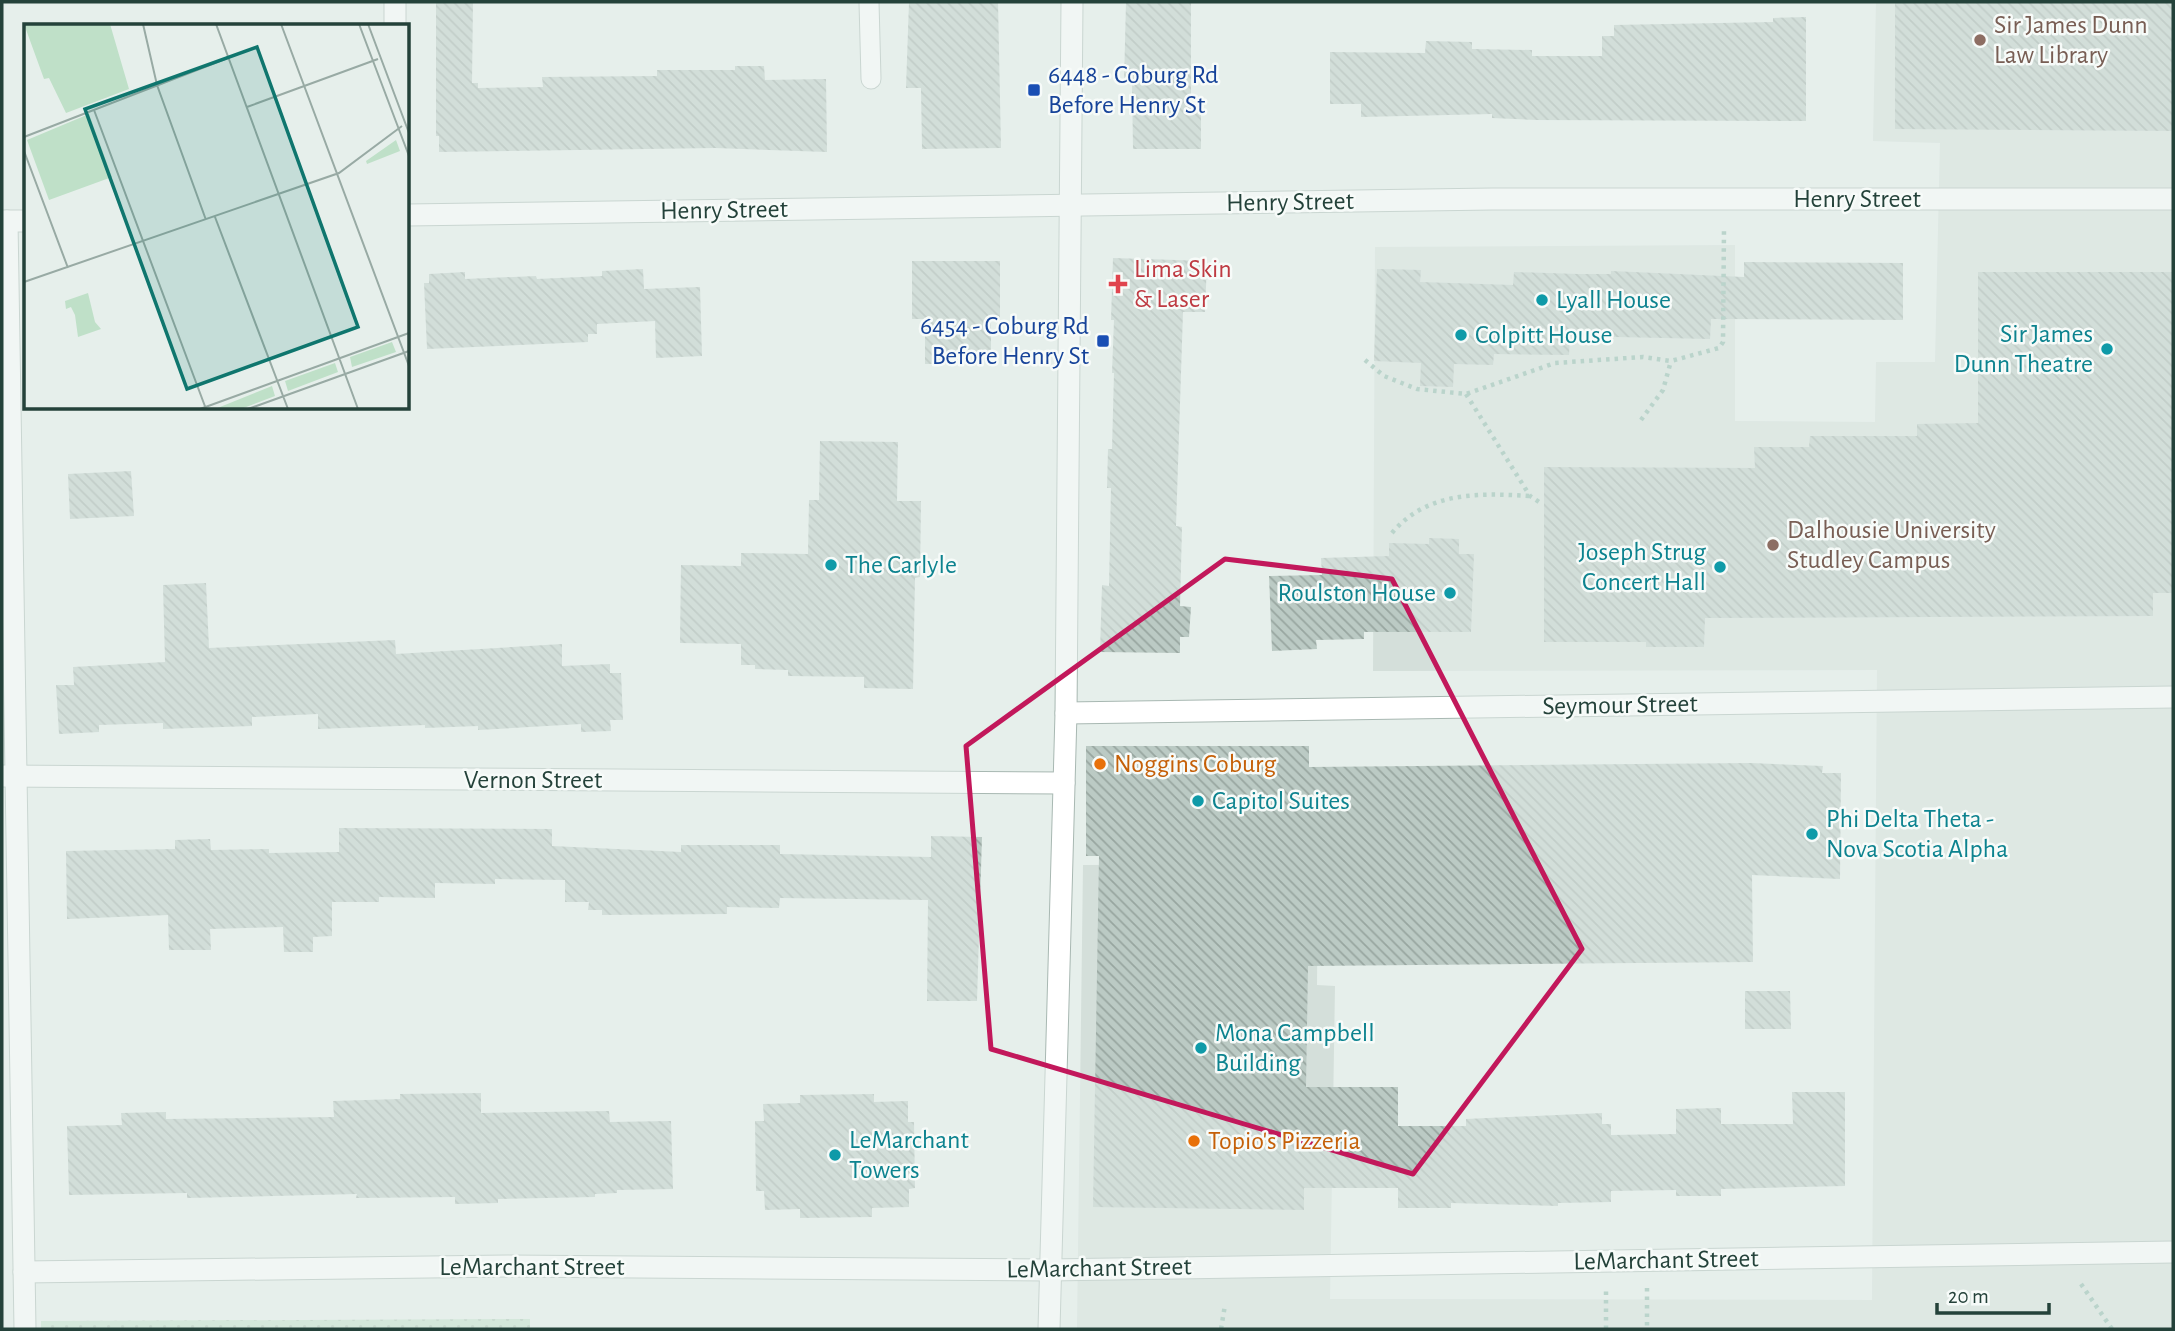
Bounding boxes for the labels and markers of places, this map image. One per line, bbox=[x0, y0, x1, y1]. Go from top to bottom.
place label: Sir James Dunn Law Library bbox=[1994, 12, 2148, 68]
marker: Sir James Dunn Law Library bbox=[1972, 32, 1988, 48]
place label: 6448 - Coburg Rd Before Henry St bbox=[1048, 62, 1219, 118]
marker: 6448 - Coburg Rd Before Henry St bbox=[1026, 82, 1042, 98]
place label: Lima Skin & Laser bbox=[1134, 256, 1232, 312]
marker: Lima Skin & Laser bbox=[1108, 274, 1128, 294]
place label: Lyall House bbox=[1556, 287, 1671, 313]
marker: Lyall House bbox=[1534, 292, 1550, 308]
place label: 6454 - Coburg Rd Before Henry St bbox=[920, 313, 1089, 369]
place label: Sir James Dunn Theatre bbox=[1954, 321, 2093, 377]
place label: Colpitt House bbox=[1475, 322, 1613, 348]
marker: Colpitt House bbox=[1453, 327, 1469, 343]
marker: 6454 - Coburg Rd Before Henry St bbox=[1095, 333, 1111, 349]
marker: Sir James Dunn Theatre bbox=[2099, 341, 2115, 357]
place label: Dalhousie University Studley Campus bbox=[1787, 517, 1996, 573]
marker: Dalhousie University Studley Campus bbox=[1765, 537, 1781, 553]
place label: Joseph Strug Concert Hall bbox=[1578, 539, 1706, 595]
place label: The Carlyle bbox=[845, 552, 957, 578]
marker: The Carlyle bbox=[823, 557, 839, 573]
marker: Joseph Strug Concert Hall bbox=[1712, 559, 1728, 575]
place label: Roulston House bbox=[1277, 580, 1436, 606]
marker: Roulston House bbox=[1442, 585, 1458, 601]
place label: Noggins Coburg bbox=[1114, 751, 1276, 777]
marker: Noggins Coburg bbox=[1092, 756, 1108, 772]
place label: Capitol Suites bbox=[1212, 788, 1350, 814]
marker: Capitol Suites bbox=[1190, 793, 1206, 809]
place label: Phi Delta Theta - Nova Scotia Alpha bbox=[1826, 806, 2008, 862]
marker: Phi Delta Theta - Nova Scotia Alpha bbox=[1804, 826, 1820, 842]
place label: Mona Campbell Building bbox=[1215, 1020, 1375, 1076]
marker: Mona Campbell Building bbox=[1193, 1040, 1209, 1056]
place label: LeMarchant Towers bbox=[849, 1127, 969, 1183]
place label: Topio's Pizzeria bbox=[1208, 1128, 1360, 1154]
marker: Topio's Pizzeria bbox=[1186, 1133, 1202, 1149]
marker: LeMarchant Towers bbox=[827, 1147, 843, 1163]

